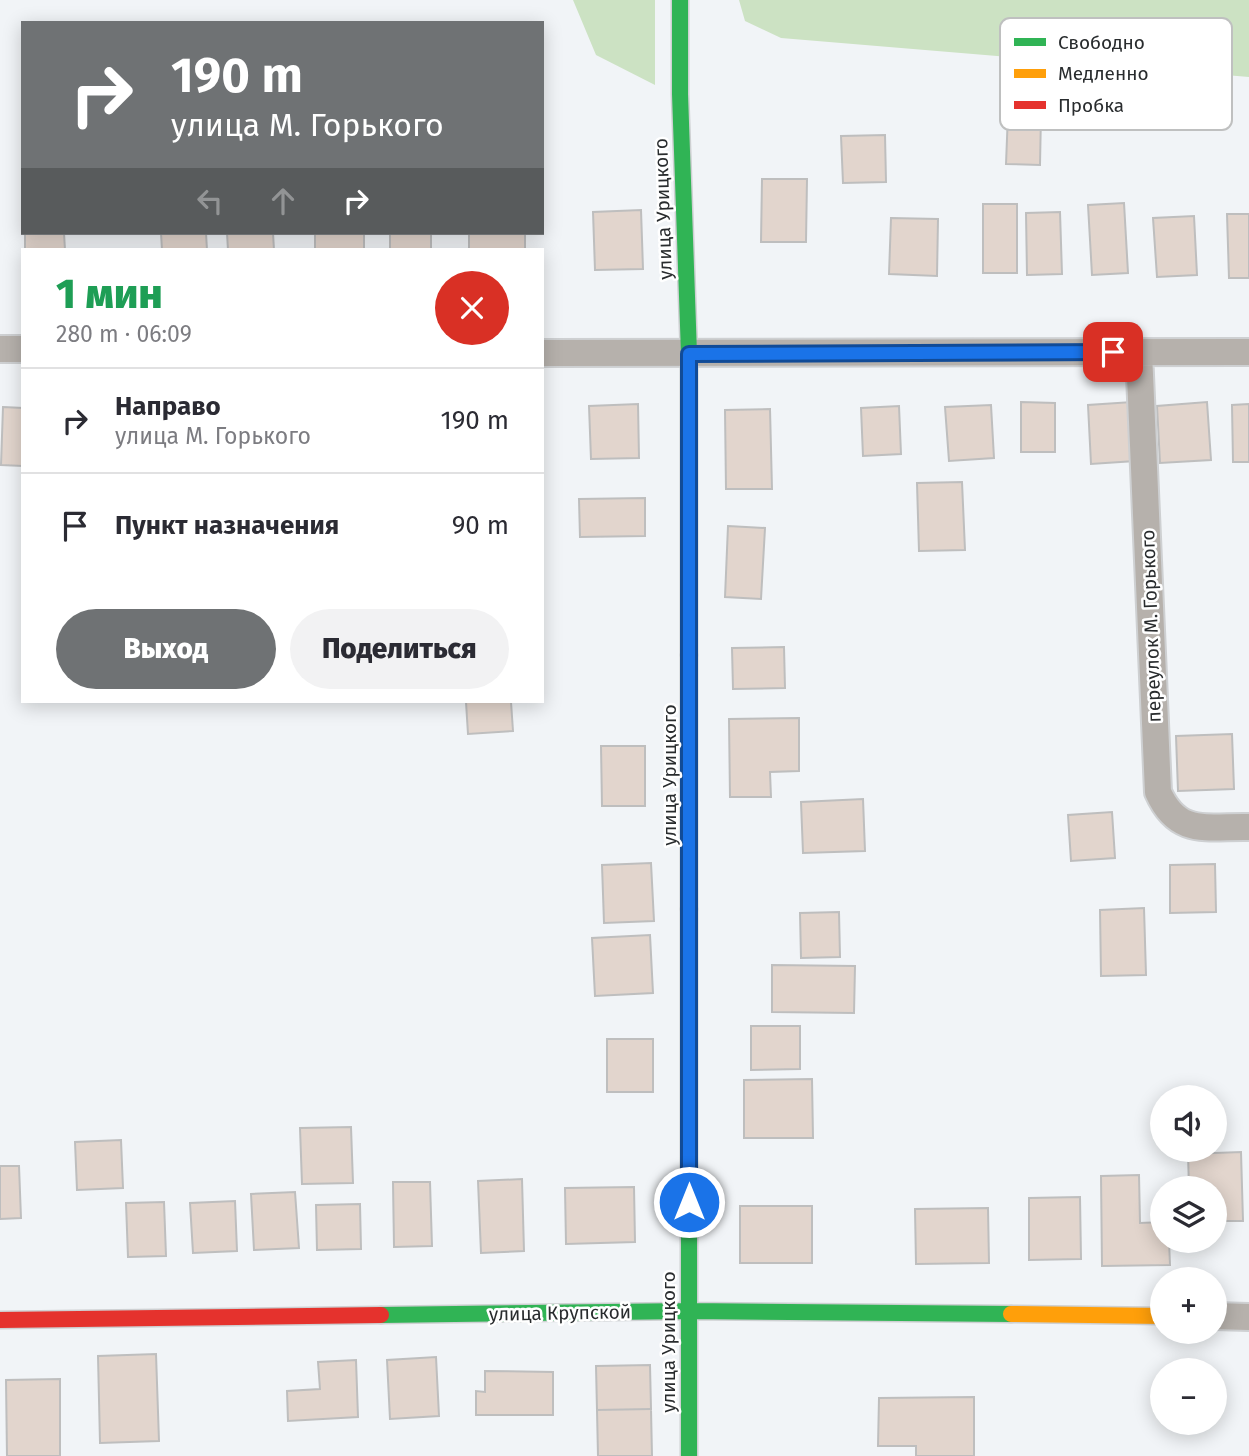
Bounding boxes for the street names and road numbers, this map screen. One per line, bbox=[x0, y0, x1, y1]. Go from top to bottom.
street label: улица Урицкого bbox=[649, 138, 677, 280]
street label: переулок М. Горького bbox=[1136, 529, 1166, 723]
street label: улица Урицкого bbox=[658, 704, 681, 846]
street label: улица Урицкого bbox=[657, 1271, 680, 1413]
street label: улица Крупской bbox=[489, 1300, 631, 1326]

